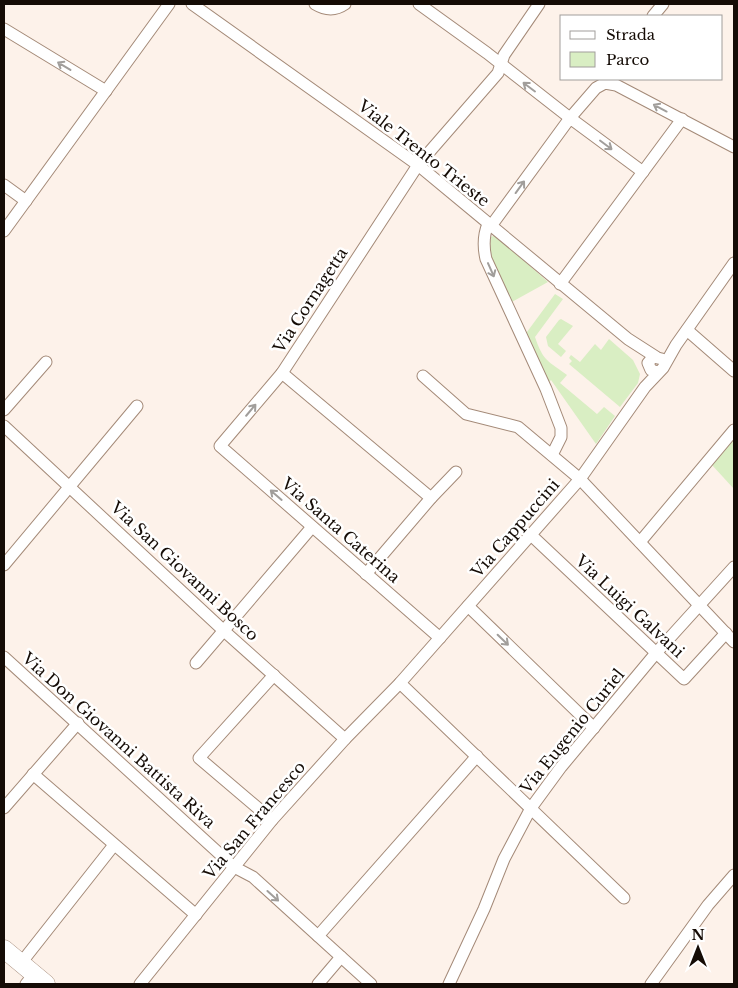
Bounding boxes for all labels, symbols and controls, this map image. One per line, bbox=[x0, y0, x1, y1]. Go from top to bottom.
legend bbox=[560, 15, 723, 80]
text: Strada bbox=[606, 25, 656, 44]
text: Parco bbox=[606, 50, 649, 69]
one-way arrow bbox=[57, 60, 71, 71]
one-way arrow bbox=[523, 81, 536, 92]
street label: Viale Trento Trieste bbox=[353, 95, 494, 211]
one-way arrow bbox=[653, 103, 668, 112]
one-way arrow bbox=[599, 140, 613, 150]
one-way arrow bbox=[514, 181, 525, 194]
street label: Via Cornagetta bbox=[268, 243, 352, 357]
one-way arrow bbox=[487, 262, 497, 277]
one-way arrow bbox=[245, 403, 257, 416]
street label: Via Santa Caterina bbox=[277, 472, 404, 587]
street label: Via Cappuccini bbox=[466, 474, 564, 582]
one-way arrow bbox=[269, 489, 282, 501]
street label: Via San Giovanni Bosco bbox=[106, 496, 263, 645]
street label: Via Luigi Galvani bbox=[571, 550, 689, 662]
one-way arrow bbox=[497, 634, 509, 646]
street label: Via Don Giovanni Battista Riva bbox=[17, 647, 220, 832]
street label: Via Eugenio Curiel bbox=[515, 665, 628, 798]
street label: Via San Francesco bbox=[198, 757, 309, 884]
one-way arrow bbox=[267, 890, 280, 902]
north arrow bbox=[673, 923, 723, 973]
text: N bbox=[691, 926, 705, 944]

